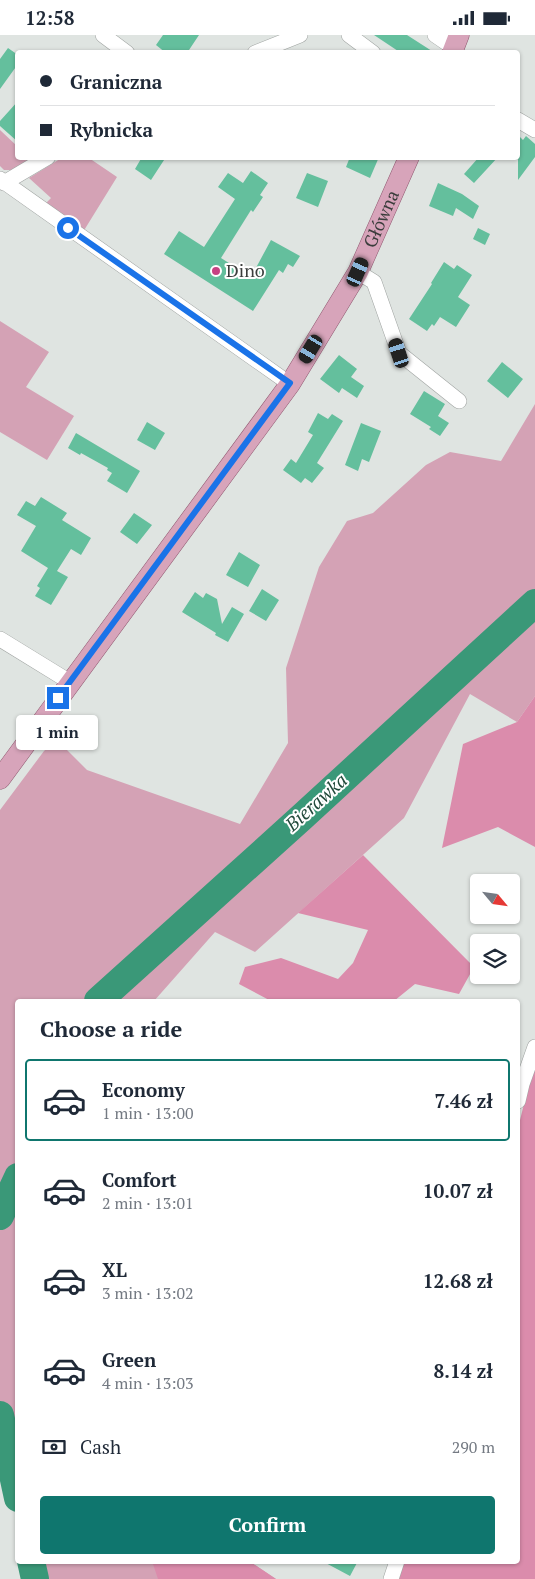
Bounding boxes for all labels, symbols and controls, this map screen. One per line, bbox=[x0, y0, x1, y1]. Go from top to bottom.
text: 12:58 bbox=[25, 5, 74, 30]
text: Graniczna bbox=[70, 69, 162, 94]
text: Rybnicka bbox=[70, 117, 153, 142]
street label: Główna bbox=[357, 186, 404, 251]
route start bbox=[57, 217, 79, 239]
car bbox=[345, 255, 370, 289]
place label: Dino bbox=[226, 258, 265, 282]
marker: Dino bbox=[210, 265, 222, 277]
car bbox=[296, 332, 325, 366]
car bbox=[387, 336, 410, 370]
route end bbox=[47, 687, 69, 709]
callout: 1 min bbox=[17, 715, 99, 751]
text: 1 min bbox=[35, 721, 79, 743]
water label: Bierawka bbox=[279, 767, 352, 837]
north arrow bbox=[470, 874, 520, 924]
map controls bbox=[470, 874, 520, 984]
button: layers bbox=[470, 934, 520, 984]
text: Choose a ride bbox=[40, 1014, 182, 1043]
text: Economy bbox=[102, 1077, 185, 1102]
icon: car bbox=[42, 1078, 87, 1123]
text: 7.46 zł bbox=[435, 1088, 493, 1113]
text: 1 min · 13:00 bbox=[102, 1102, 194, 1124]
text: Comfort bbox=[102, 1167, 177, 1192]
icon: car bbox=[42, 1168, 87, 1213]
text: 10.07 zł bbox=[423, 1178, 493, 1203]
text: 2 min · 13:01 bbox=[102, 1192, 194, 1214]
text: XL bbox=[102, 1257, 127, 1282]
icon: car bbox=[42, 1258, 87, 1303]
text: 12.68 zł bbox=[423, 1268, 493, 1293]
text: 3 min · 13:02 bbox=[102, 1282, 194, 1304]
text: Green bbox=[102, 1347, 156, 1372]
icon: car bbox=[42, 1348, 87, 1393]
text: 8.14 zł bbox=[434, 1358, 493, 1383]
text: 4 min · 13:03 bbox=[102, 1372, 194, 1394]
icon: cash bbox=[40, 1433, 68, 1461]
text: Cash bbox=[80, 1434, 121, 1459]
text: 290 m bbox=[452, 1436, 495, 1458]
button: Confirm bbox=[40, 1496, 495, 1554]

